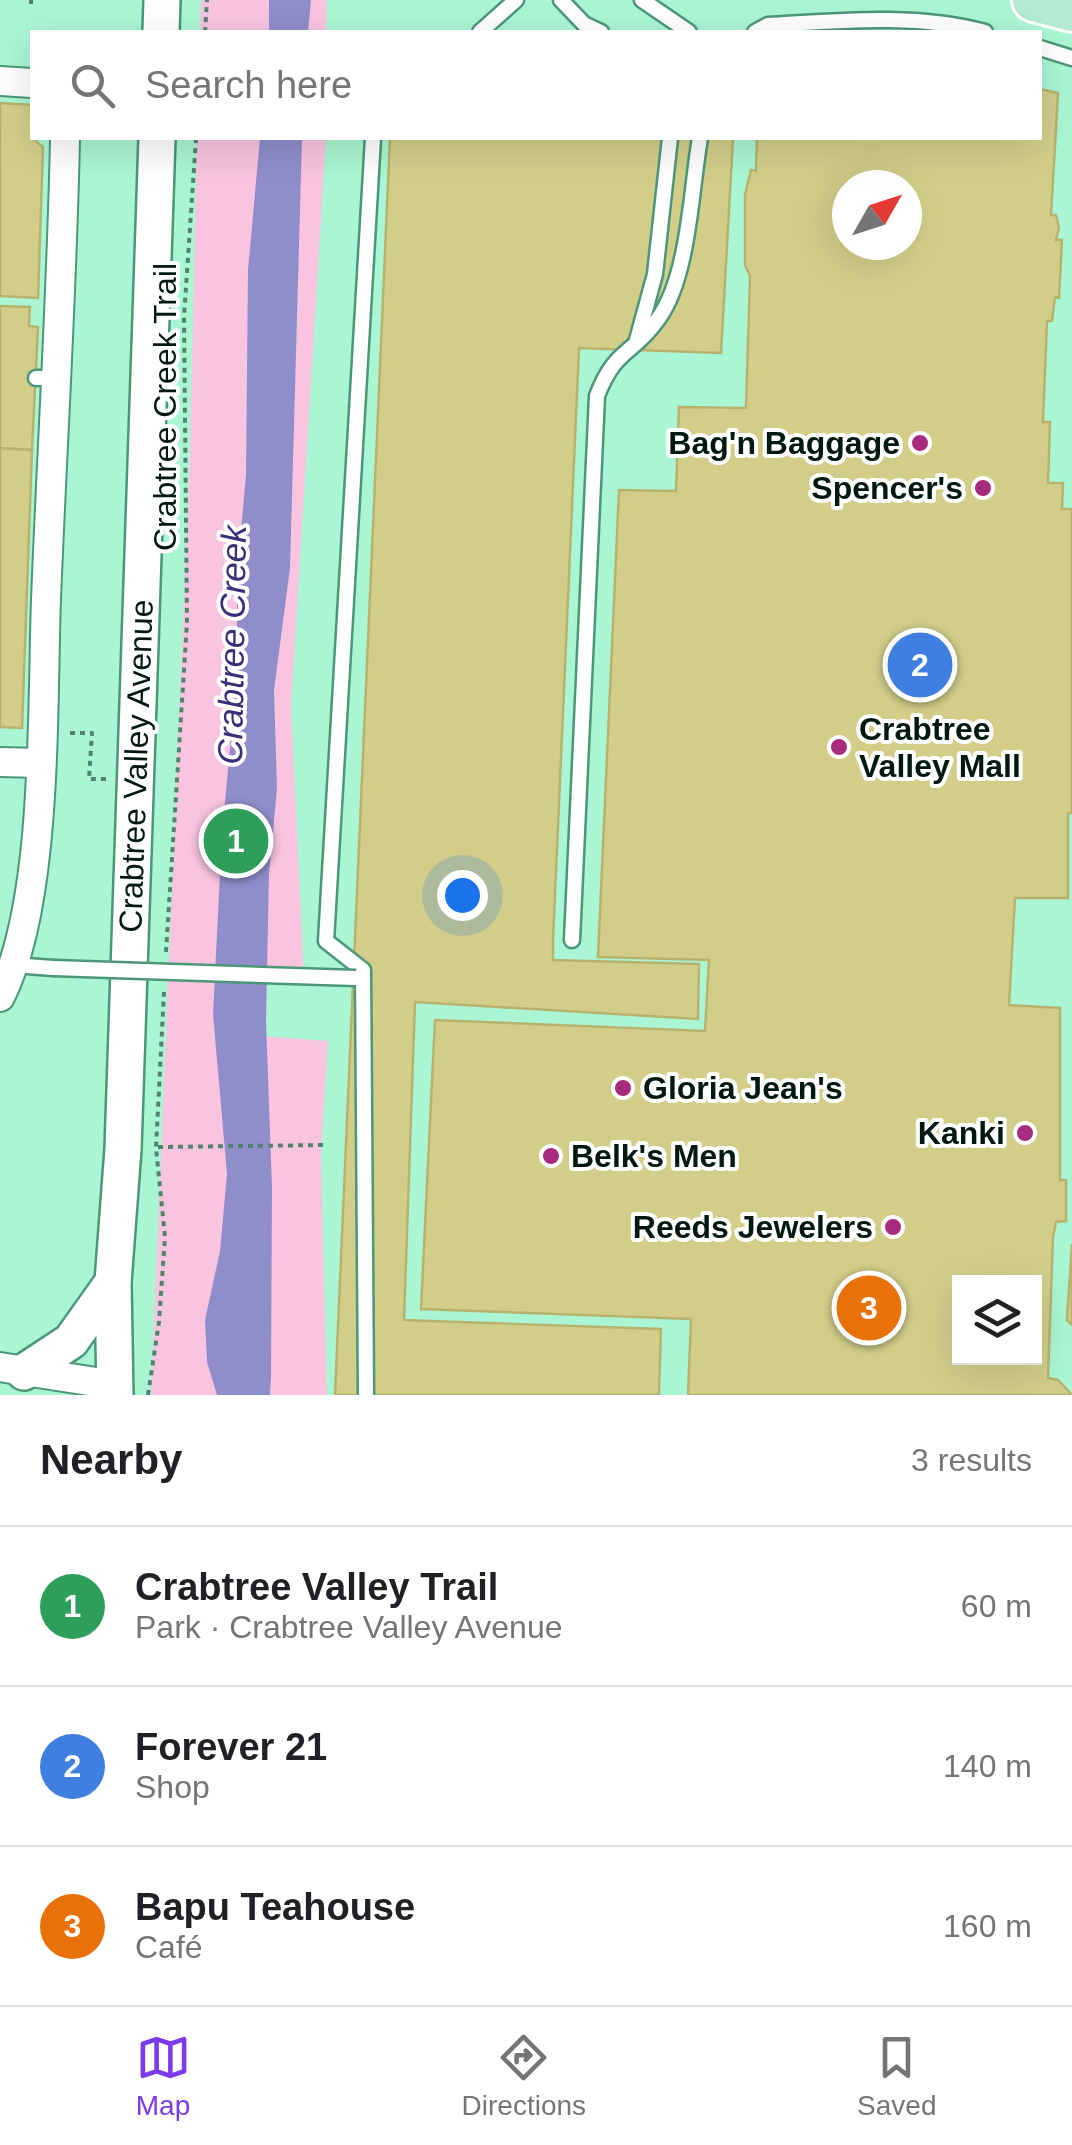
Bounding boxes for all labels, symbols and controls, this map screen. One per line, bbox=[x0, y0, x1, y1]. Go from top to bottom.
search box bbox=[30, 30, 1042, 140]
icon: search bbox=[65, 58, 120, 113]
text: Search here bbox=[145, 64, 352, 106]
north arrow bbox=[832, 170, 922, 260]
street label: Crabtree Creek Trail bbox=[147, 263, 183, 551]
place label: Bag'n Baggage bbox=[668, 425, 900, 461]
marker: Bag'n Baggage bbox=[909, 432, 931, 454]
place label: Spencer's bbox=[811, 470, 963, 506]
marker: Spencer's bbox=[972, 477, 994, 499]
water label: Crabtree Creek bbox=[210, 524, 253, 765]
street label: Crabtree Valley Avenue bbox=[112, 599, 160, 933]
pin: 2 bbox=[888, 628, 952, 702]
place label: Crabtree Valley Mall bbox=[859, 711, 1021, 784]
marker: Crabtree Valley Mall bbox=[828, 736, 850, 758]
pin: 1 bbox=[204, 804, 268, 878]
your location bbox=[437, 870, 488, 921]
place label: Gloria Jean's bbox=[643, 1070, 843, 1106]
marker: Gloria Jean's bbox=[612, 1077, 634, 1099]
place label: Kanki bbox=[918, 1115, 1005, 1151]
marker: Kanki bbox=[1014, 1122, 1036, 1144]
place label: Belk's Men bbox=[571, 1138, 737, 1174]
marker: Belk's Men bbox=[540, 1145, 562, 1167]
place label: Reeds Jewelers bbox=[633, 1209, 873, 1245]
marker: Reeds Jewelers bbox=[882, 1216, 904, 1238]
pin: 3 bbox=[836, 1270, 902, 1346]
map controls bbox=[952, 1275, 1042, 1365]
button: layers bbox=[952, 1275, 1042, 1365]
text: Nearby bbox=[40, 1436, 182, 1483]
text: 3 results bbox=[911, 1442, 1032, 1478]
text: Crabtree Valley Trail bbox=[135, 1566, 498, 1608]
text: 1 bbox=[64, 1588, 81, 1624]
text: 60 m bbox=[961, 1588, 1032, 1624]
text: Park · Crabtree Valley Avenue bbox=[135, 1609, 562, 1645]
text: Forever 21 bbox=[135, 1726, 327, 1768]
text: 2 bbox=[64, 1748, 81, 1784]
text: 140 m bbox=[943, 1748, 1032, 1784]
text: Shop bbox=[135, 1769, 210, 1805]
text: Bapu Teahouse bbox=[135, 1886, 415, 1928]
text: 3 bbox=[64, 1908, 81, 1944]
text: 160 m bbox=[943, 1908, 1032, 1944]
text: Café bbox=[135, 1929, 203, 1965]
tab: Map bbox=[136, 2030, 191, 2122]
tab: Directions bbox=[462, 2030, 586, 2122]
tab: Saved bbox=[857, 2030, 936, 2122]

